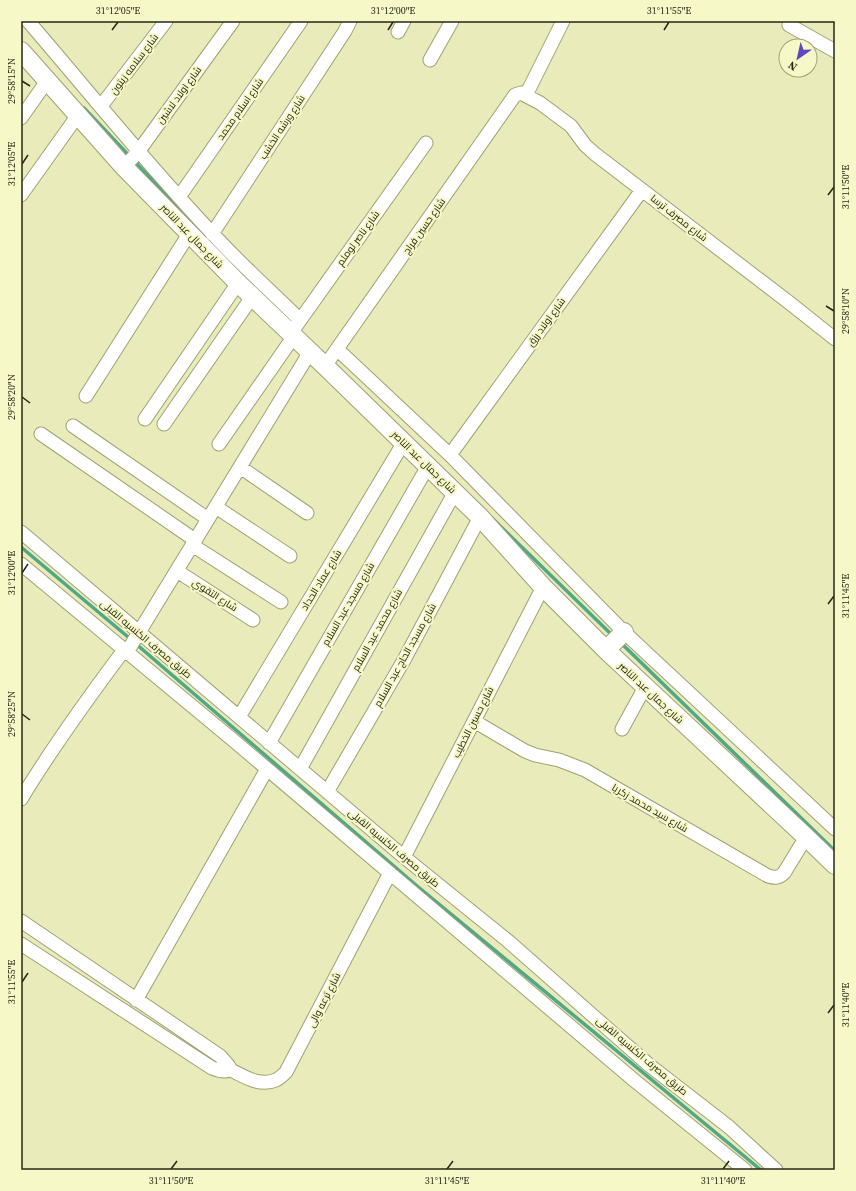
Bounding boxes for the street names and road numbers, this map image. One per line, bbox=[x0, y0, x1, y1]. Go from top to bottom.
street label: شارع سلامه زيتون bbox=[107, 31, 161, 97]
street label: شارع اولاد لاشين bbox=[154, 64, 204, 126]
street label: شارع اسلام محمد bbox=[214, 76, 267, 143]
street label: شارع ورشه الخشب bbox=[256, 92, 308, 162]
street label: شارع مصرف ترسا bbox=[648, 192, 710, 244]
street label: شارع حسين فراج bbox=[400, 195, 448, 257]
street label: شارع جمال عبد الناصر bbox=[157, 200, 226, 271]
street label: شارع ناصر لوملم bbox=[334, 208, 383, 269]
street label: شارع اولاد رزق bbox=[524, 295, 568, 349]
street label: شارع جمال عبد الناصر bbox=[388, 427, 459, 496]
street label: شارع عماد الحداد bbox=[298, 547, 344, 613]
street label: شارع مسجد عبد السلام bbox=[319, 560, 378, 648]
street label: شارع التقوي bbox=[189, 576, 240, 615]
street label: شارع محمد عبد السلام bbox=[349, 587, 406, 674]
street label: طريق مصرف الكنسيه القبلى bbox=[98, 597, 194, 681]
street label: شارع مسجد الحاج عبد السلام bbox=[371, 601, 440, 710]
street label: شارع جمال عبد الناصر bbox=[615, 659, 686, 727]
street label: شارع حسين الخطيب bbox=[449, 684, 497, 760]
street label: شارع سيد محمد زكريا bbox=[610, 781, 690, 835]
street label: طريق مصرف الكنسيه القبلى bbox=[346, 806, 442, 890]
street label: شارع ترعه والى bbox=[305, 970, 343, 1030]
street label: طريق مصرف الكنسيه القبلى bbox=[594, 1014, 690, 1098]

